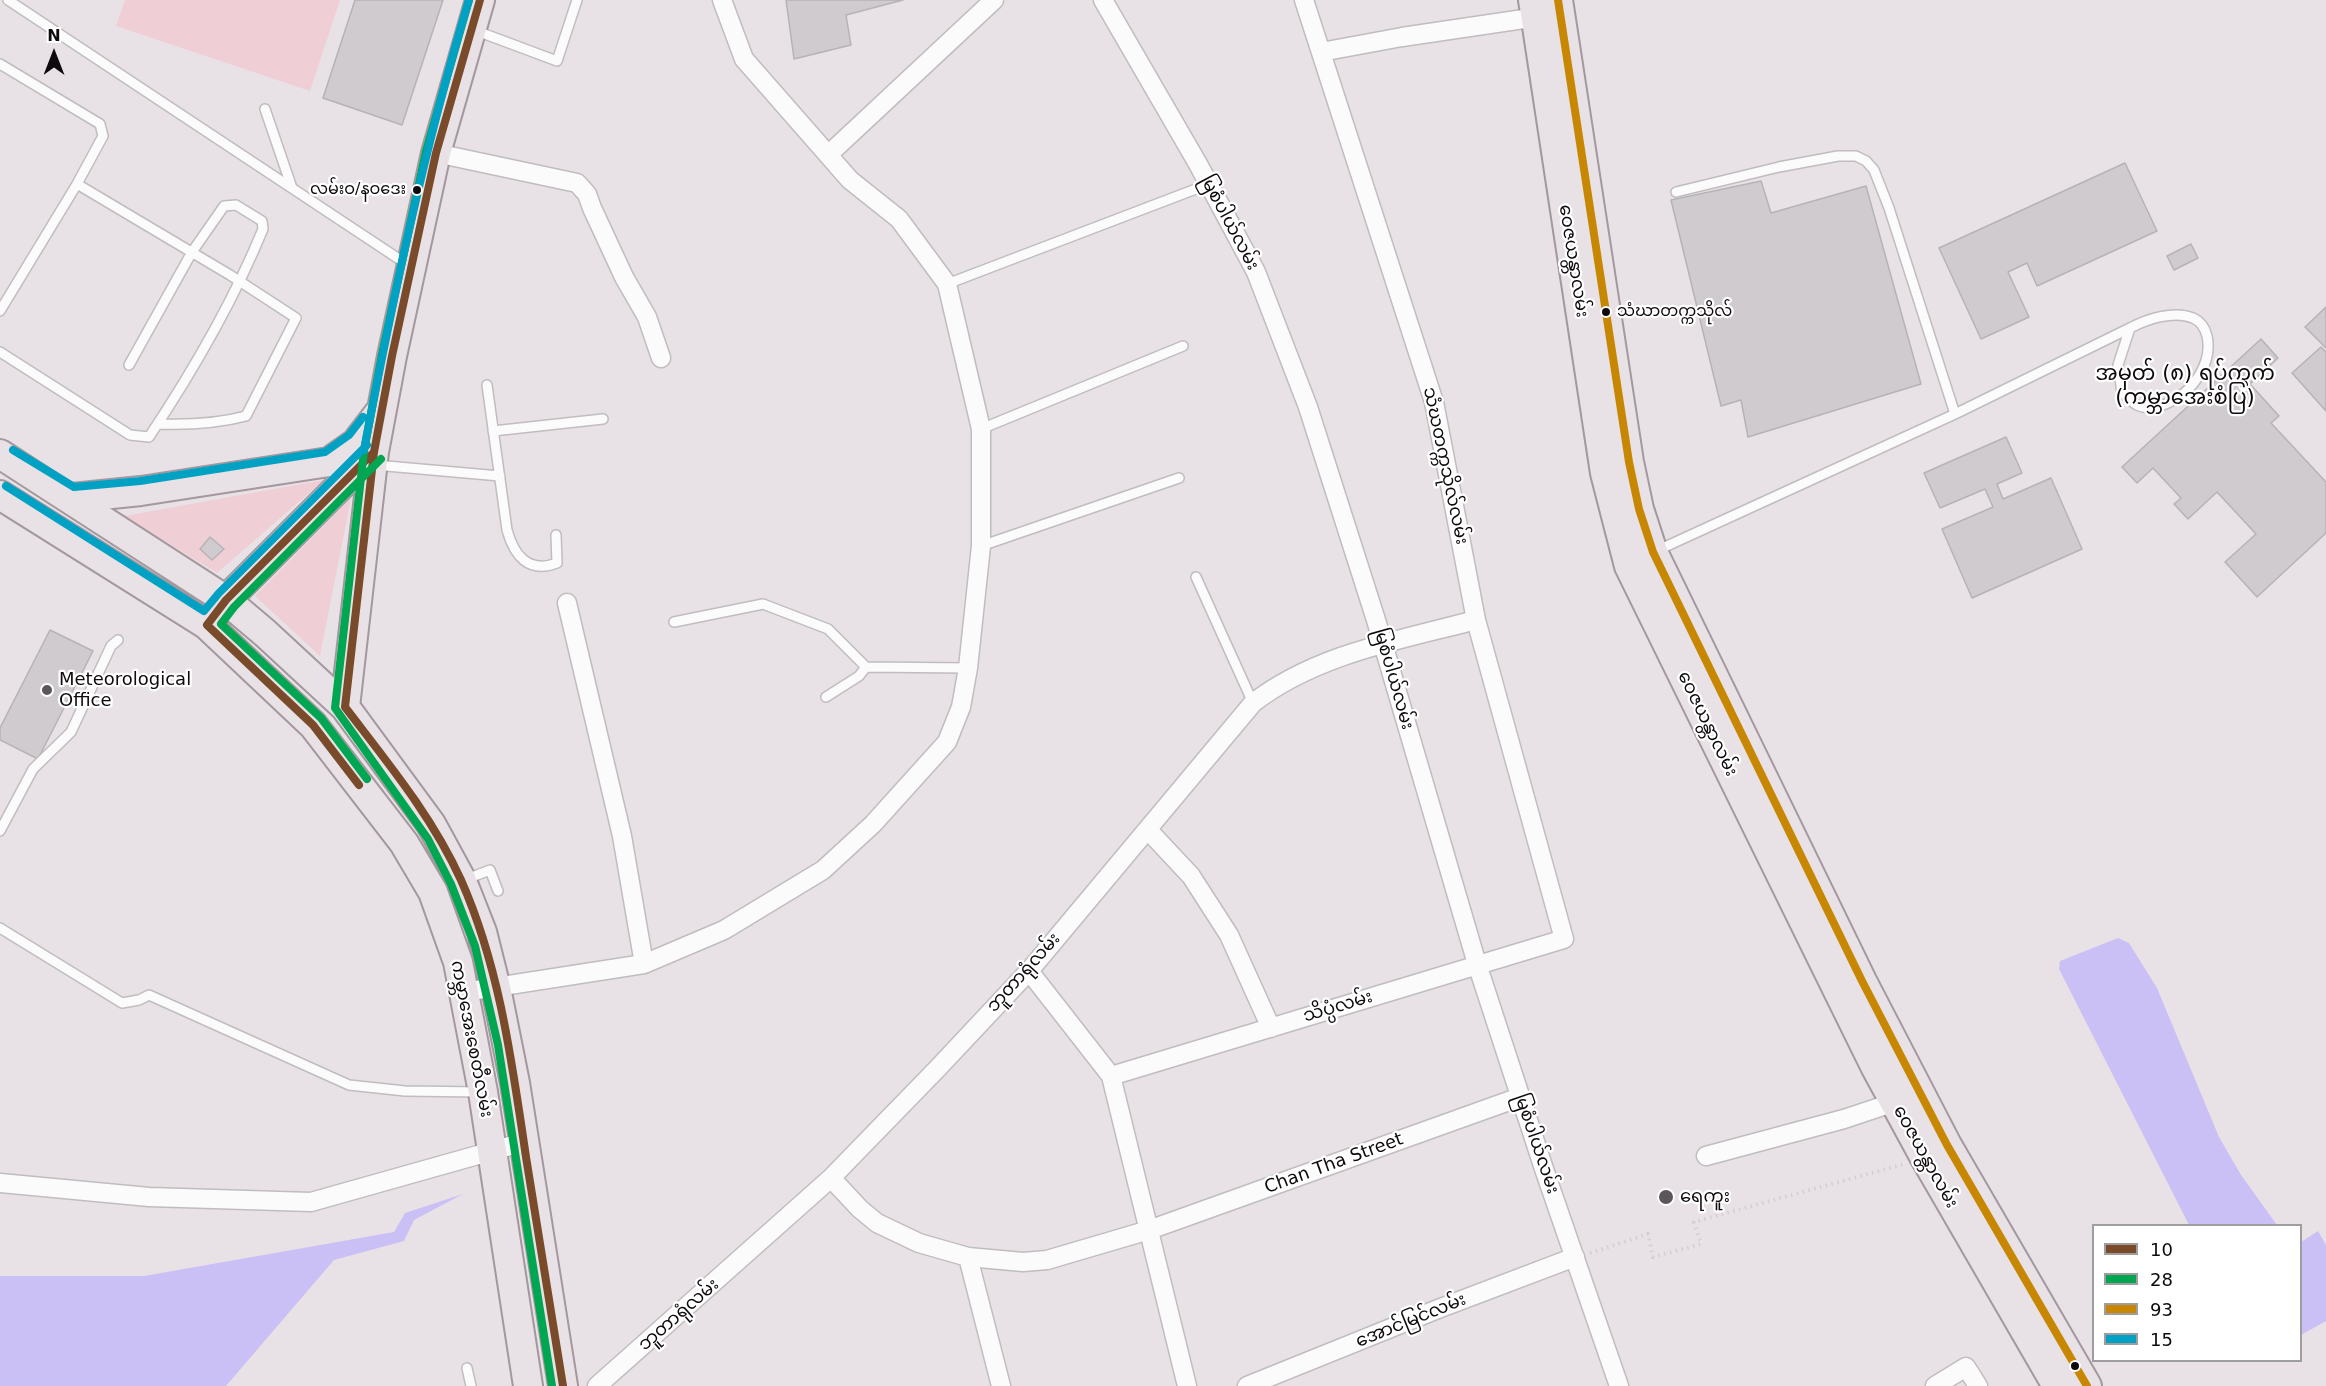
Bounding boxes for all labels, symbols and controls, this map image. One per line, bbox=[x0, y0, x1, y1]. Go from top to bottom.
north arrow bbox=[24, 24, 84, 84]
text: N bbox=[47, 26, 61, 45]
street label: မြစံပါယ်လမ်း bbox=[1195, 172, 1263, 274]
place label: လမ်းဝ/နဝဒေး bbox=[310, 180, 406, 200]
marker: လမ်းဝ/နဝဒေး bbox=[411, 184, 423, 196]
street label: ဝေဇယန္တာလမ်း bbox=[1553, 203, 1593, 319]
place label: သံဃာတက္ကသိုလ် bbox=[1617, 302, 1732, 322]
marker: သံဃာတက္ကသိုလ် bbox=[1600, 306, 1612, 318]
district label: အမှတ် (၈) ရပ်ကွက် (ကမ္ဘာအေးစံပြ) bbox=[2095, 362, 2275, 412]
street label: သံဃတက္ကသိုလ်လမ်း bbox=[1418, 385, 1472, 547]
street label: မြစံပါယ်လမ်း bbox=[1368, 626, 1418, 732]
street label: ဝေဇယန္တာလမ်း bbox=[1672, 668, 1742, 780]
place label: Meteorological Office bbox=[59, 669, 191, 712]
marker: Meteorological Office bbox=[40, 683, 54, 697]
street label: ဘူတာရုံလမ်း bbox=[983, 929, 1065, 1017]
street label: ကမ္ဘာအေးစေတီလမ်း bbox=[445, 959, 497, 1119]
street label: သိပ္ပံလမ်း bbox=[1301, 986, 1375, 1028]
street label: မြစံပါယ်လမ်း bbox=[1509, 1091, 1563, 1197]
street label: ဝေဇယန္တာလမ်း bbox=[1888, 1102, 1962, 1212]
street label: Chan Tha Street bbox=[1262, 1129, 1406, 1199]
place label: ရေကူး bbox=[1680, 1186, 1730, 1208]
marker: ရေကူး bbox=[1657, 1188, 1675, 1206]
legend bbox=[2092, 1224, 2302, 1362]
text: 10 bbox=[2150, 1239, 2173, 1260]
text: 28 bbox=[2150, 1269, 2173, 1290]
street label: ဘူတာရုံလမ်း bbox=[634, 1274, 724, 1356]
street label: အောင်မြင်လမ်း bbox=[1353, 1289, 1469, 1353]
text: 93 bbox=[2150, 1299, 2173, 1320]
text: 15 bbox=[2150, 1329, 2173, 1350]
unlabelled marker bbox=[2069, 1360, 2081, 1372]

